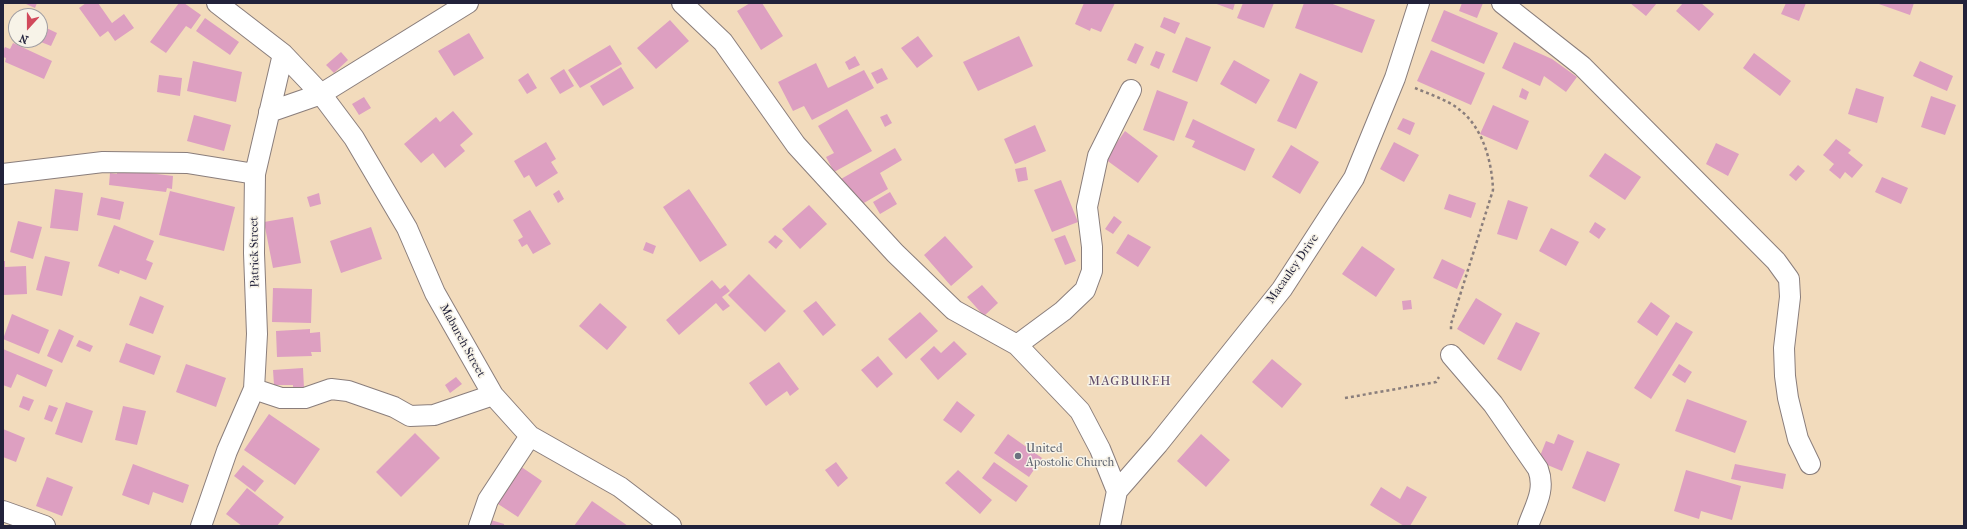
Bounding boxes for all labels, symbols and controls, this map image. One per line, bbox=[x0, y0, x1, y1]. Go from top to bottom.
north arrow bbox=[8, 8, 48, 48]
text: N bbox=[18, 31, 30, 46]
street label: Patrick Street bbox=[247, 216, 263, 288]
street label: Macauley Drive bbox=[1264, 232, 1322, 306]
street label: Mabureh Street bbox=[436, 302, 488, 380]
district label: MAGBUREH bbox=[1088, 374, 1172, 390]
place label: United Apostolic Church bbox=[1026, 442, 1114, 470]
marker: United Apostolic Church bbox=[1013, 451, 1023, 461]

